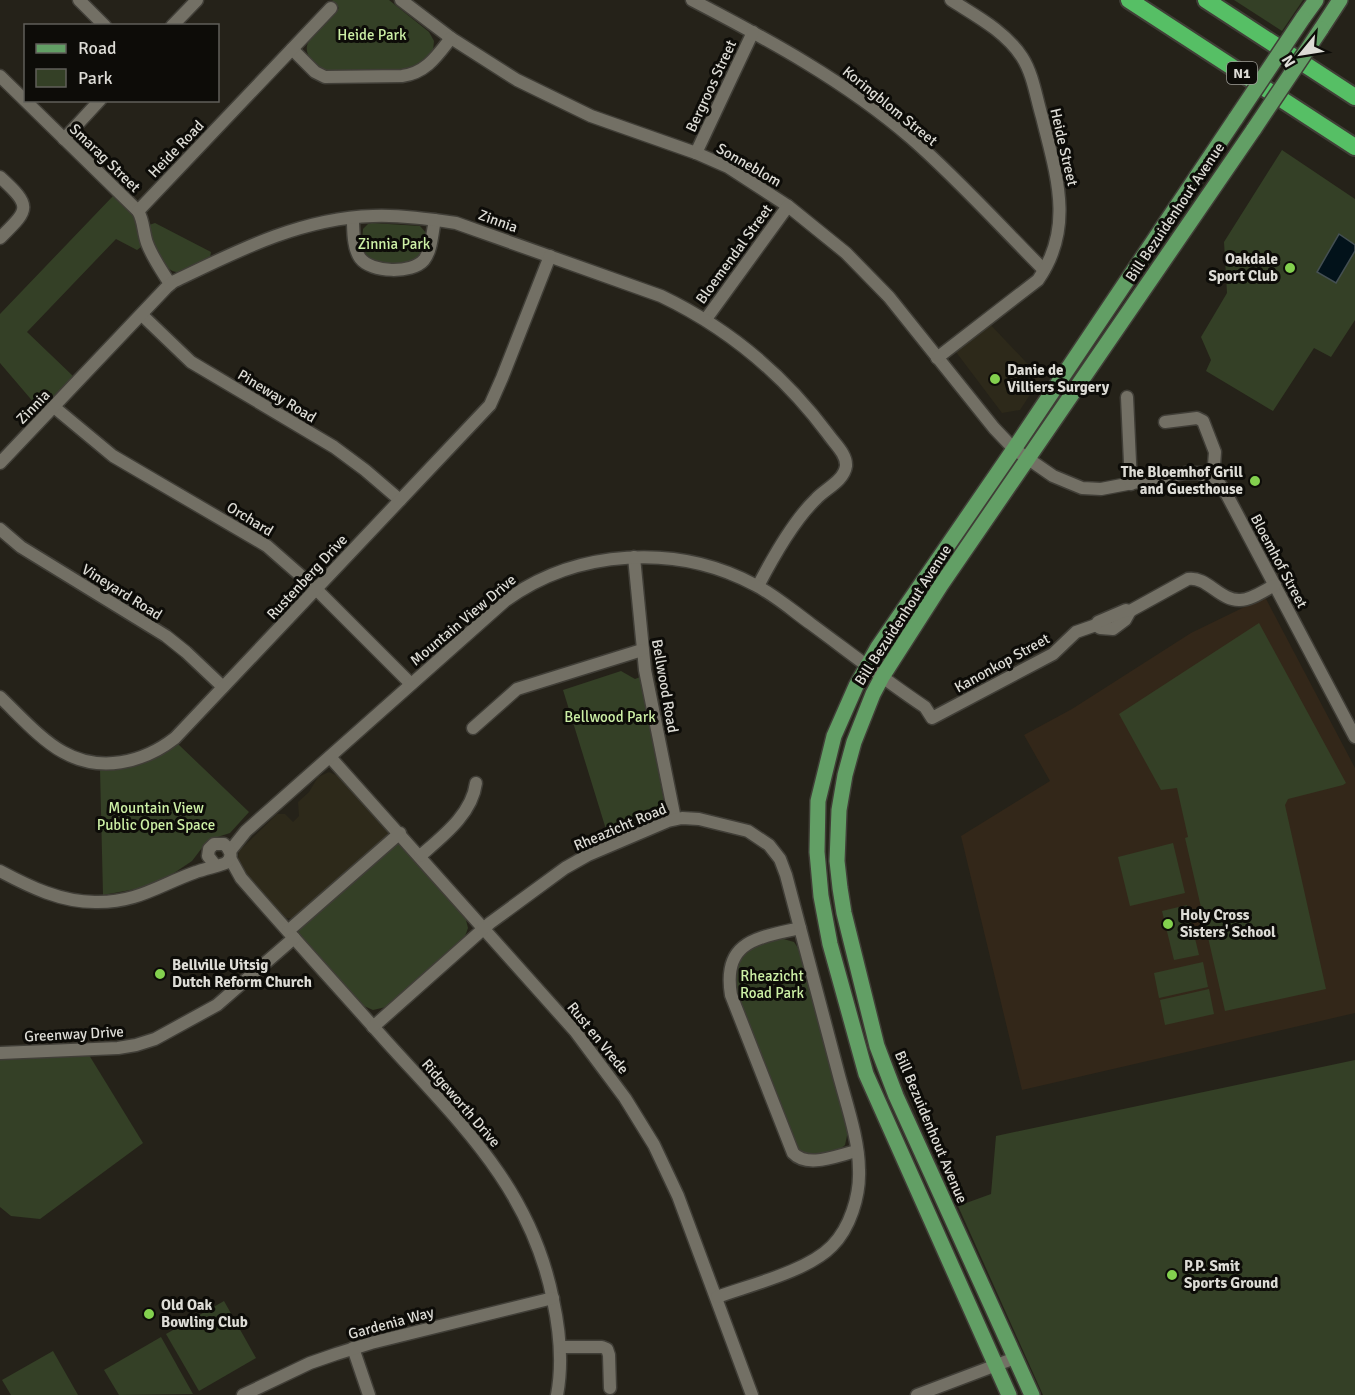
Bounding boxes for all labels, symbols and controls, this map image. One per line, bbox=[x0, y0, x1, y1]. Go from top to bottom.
legend bbox=[24, 24, 219, 102]
north arrow bbox=[1271, 24, 1331, 84]
park label: Heide Park bbox=[337, 26, 407, 44]
text: Road bbox=[78, 37, 117, 59]
street label: Bergroos Street bbox=[682, 37, 740, 135]
text: N bbox=[1277, 51, 1300, 71]
street label: Koringblom Street bbox=[839, 62, 941, 150]
road number: N1 bbox=[1227, 62, 1257, 84]
text: Park bbox=[78, 67, 113, 89]
street label: Heide Street bbox=[1046, 106, 1082, 188]
street label: Heide Road bbox=[144, 117, 208, 181]
street label: Smarag Street bbox=[66, 120, 144, 196]
street label: Sonneblom bbox=[713, 139, 785, 191]
street label: Bill Bezuidenhout Avenue bbox=[1122, 139, 1228, 285]
street label: Bloemendal Street bbox=[692, 201, 776, 307]
street label: Zinnia bbox=[476, 206, 520, 236]
park label: Zinnia Park bbox=[358, 235, 431, 253]
place label: Oakdale Sport Club bbox=[1208, 250, 1278, 285]
marker: Oakdale Sport Club bbox=[1283, 261, 1297, 275]
place label: Danie de Villiers Surgery bbox=[1007, 361, 1110, 396]
street label: Pineway Road bbox=[234, 365, 320, 427]
marker: Danie de Villiers Surgery bbox=[988, 372, 1002, 386]
street label: Zinnia bbox=[12, 386, 54, 428]
place label: The Bloemhof Grill and Guesthouse bbox=[1121, 463, 1243, 498]
marker: The Bloemhof Grill and Guesthouse bbox=[1248, 474, 1262, 488]
street label: Orchard bbox=[223, 498, 277, 540]
street label: Bloemhof Street bbox=[1247, 511, 1311, 611]
street label: Rustenberg Drive bbox=[263, 531, 351, 623]
street label: Bill Bezuidenhout Avenue bbox=[851, 541, 955, 689]
street label: Vineyard Road bbox=[78, 560, 166, 624]
street label: Mountain View Drive bbox=[406, 571, 520, 669]
street label: Kanonkop Street bbox=[951, 629, 1053, 697]
street label: Bellwood Road bbox=[648, 638, 682, 734]
park label: Bellwood Park bbox=[564, 708, 656, 726]
park label: Mountain View Public Open Space bbox=[97, 799, 215, 834]
street label: Rheazicht Road bbox=[571, 799, 669, 855]
place label: Holy Cross Sisters' School bbox=[1180, 906, 1276, 941]
marker: Holy Cross Sisters' School bbox=[1161, 917, 1175, 931]
place label: Bellville Uitsig Dutch Reform Church bbox=[172, 956, 312, 991]
marker: Bellville Uitsig Dutch Reform Church bbox=[153, 967, 167, 981]
park label: Rheazicht Road Park bbox=[740, 967, 805, 1002]
street label: Rust en Vrede bbox=[563, 998, 633, 1078]
street label: Greenway Drive bbox=[24, 1022, 124, 1046]
street label: Bill Bezuidenhout Avenue bbox=[891, 1048, 971, 1206]
street label: Ridgeworth Drive bbox=[418, 1055, 504, 1151]
place label: P.P. Smit Sports Ground bbox=[1184, 1257, 1278, 1292]
marker: P.P. Smit Sports Ground bbox=[1165, 1268, 1179, 1282]
place label: Old Oak Bowling Club bbox=[161, 1296, 248, 1331]
street label: Gardenia Way bbox=[346, 1303, 436, 1343]
marker: Old Oak Bowling Club bbox=[142, 1307, 156, 1321]

